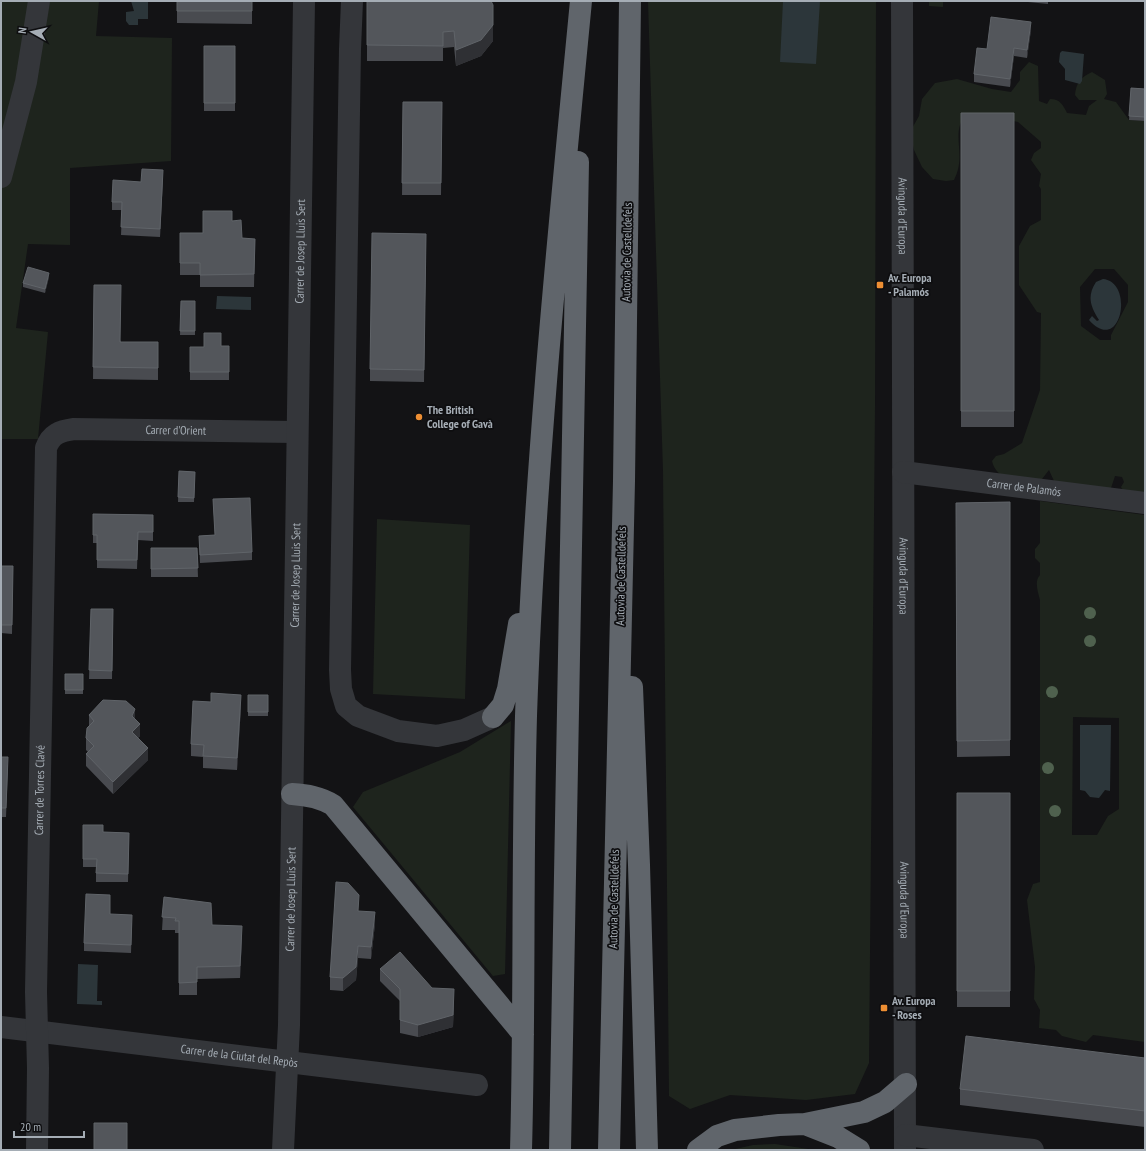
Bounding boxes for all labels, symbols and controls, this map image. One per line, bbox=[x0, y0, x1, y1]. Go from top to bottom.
north arrow bbox=[12, 12, 52, 52]
text: N bbox=[15, 27, 29, 35]
street label: Avinguda d'Europa bbox=[895, 177, 911, 255]
street label: Carrer de Josep Lluis Sert bbox=[292, 198, 308, 304]
street label: Autovia de Castelldefels bbox=[618, 202, 635, 302]
place label: Av. Europa - Palamós bbox=[887, 270, 932, 299]
marker: Av. Europa - Palamós bbox=[875, 280, 885, 290]
place label: The British College of Gavà bbox=[427, 402, 493, 431]
marker: The British College of Gavà bbox=[414, 412, 424, 422]
street label: Carrer d'Orient bbox=[145, 422, 207, 438]
street label: Carrer de Palamós bbox=[986, 475, 1062, 499]
street label: Carrer de Josep Lluis Sert bbox=[287, 522, 303, 627]
street label: Autovia de Castelldefels bbox=[612, 526, 629, 626]
street label: Avinguda d'Europa bbox=[896, 537, 912, 615]
street label: Carrer de Torres Clavé bbox=[31, 745, 48, 835]
street label: Carrer de Josep Lluis Sert bbox=[282, 846, 299, 951]
street label: Autovia de Castelldefels bbox=[605, 849, 622, 949]
street label: Avinguda d'Europa bbox=[897, 861, 912, 939]
place label: Av. Europa - Roses bbox=[891, 993, 936, 1022]
marker: Av. Europa - Roses bbox=[879, 1003, 889, 1013]
street label: Carrer de la Ciutat del Repòs bbox=[180, 1041, 299, 1070]
scale bar bbox=[14, 1113, 84, 1139]
text: 20 m bbox=[20, 1119, 41, 1134]

